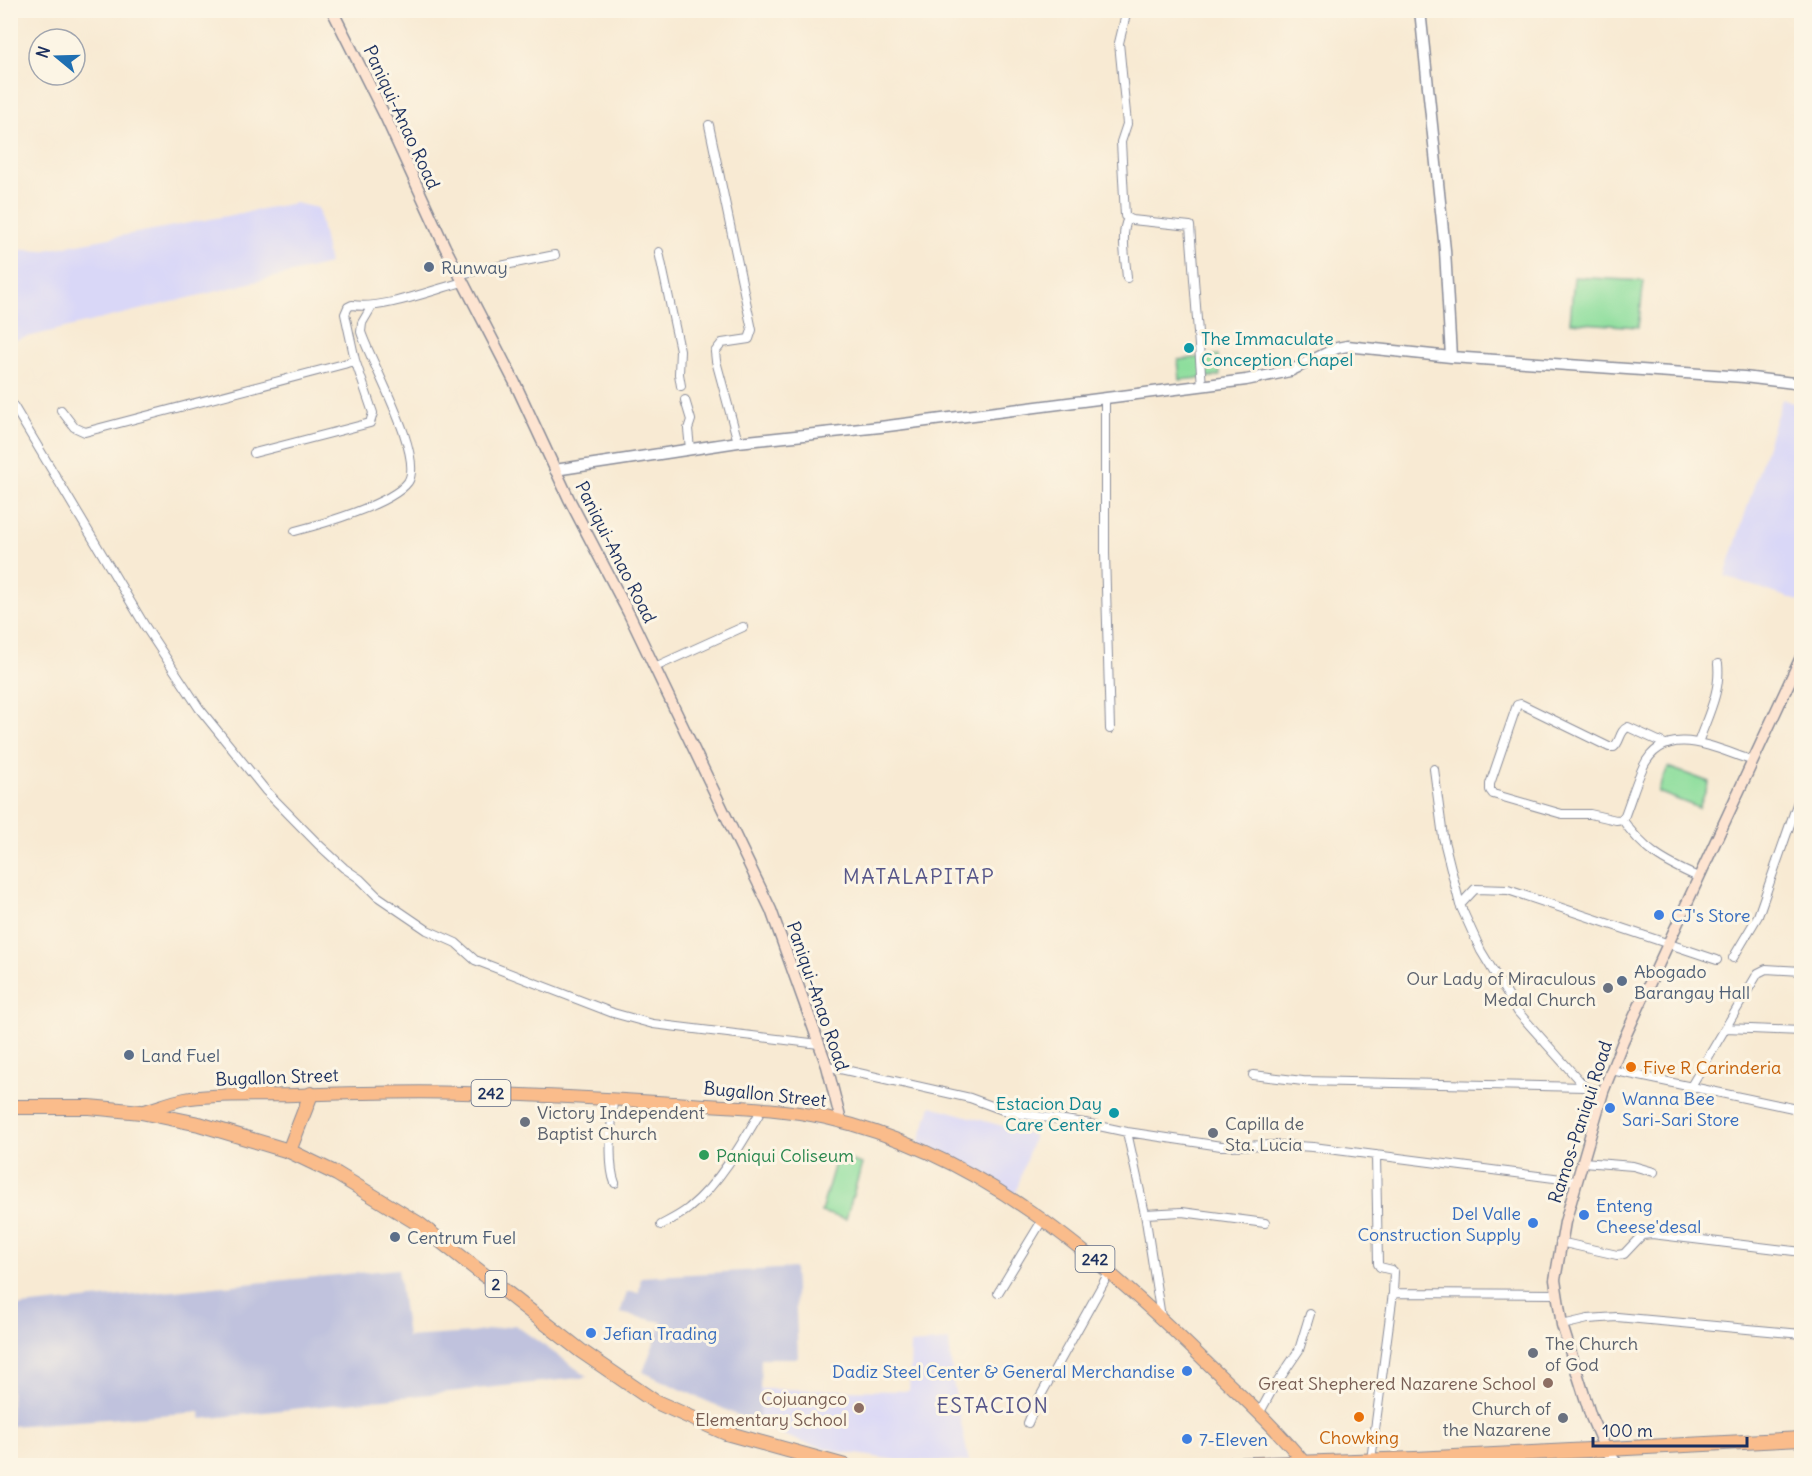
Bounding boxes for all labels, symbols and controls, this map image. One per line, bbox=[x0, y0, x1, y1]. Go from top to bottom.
north arrow bbox=[27, 27, 87, 87]
street label: Paniqui-Anao Road bbox=[359, 41, 446, 193]
text: N bbox=[32, 44, 54, 61]
place label: Runway bbox=[441, 256, 508, 279]
marker: Runway bbox=[422, 260, 436, 274]
place label: The Immaculate Conception Chapel bbox=[1201, 327, 1353, 371]
marker: The Immaculate Conception Chapel bbox=[1182, 341, 1196, 355]
street label: Paniqui-Anao Road bbox=[570, 477, 662, 627]
district label: MATALAPITAP bbox=[843, 863, 995, 890]
place label: CJ's Store bbox=[1671, 904, 1751, 927]
marker: CJ's Store bbox=[1652, 908, 1666, 922]
street label: Paniqui-Anao Road bbox=[782, 918, 854, 1074]
place label: Abogado Barangay Hall bbox=[1634, 960, 1750, 1004]
place label: Our Lady of Miraculous Medal Church bbox=[1406, 967, 1596, 1011]
marker: Abogado Barangay Hall bbox=[1615, 974, 1629, 988]
marker: Our Lady of Miraculous Medal Church bbox=[1601, 981, 1615, 995]
street label: Ramos-Paniqui Road bbox=[1543, 1038, 1617, 1206]
place label: Land Fuel bbox=[141, 1044, 220, 1067]
marker: Land Fuel bbox=[122, 1048, 136, 1062]
place label: Five R Carinderia bbox=[1643, 1056, 1781, 1079]
marker: Five R Carinderia bbox=[1624, 1060, 1638, 1074]
street label: Bugallon Street bbox=[215, 1063, 339, 1091]
street label: Bugallon Street bbox=[702, 1076, 828, 1112]
road number: 242 bbox=[472, 1080, 510, 1106]
place label: Wanna Bee Sari-Sari Store bbox=[1622, 1087, 1739, 1131]
place label: Estacion Day Care Center bbox=[996, 1092, 1103, 1136]
place label: Victory Independent Baptist Church bbox=[537, 1101, 705, 1145]
marker: Wanna Bee Sari-Sari Store bbox=[1603, 1101, 1617, 1115]
marker: Estacion Day Care Center bbox=[1107, 1106, 1121, 1120]
place label: Capilla de Sta. Lucia bbox=[1225, 1112, 1304, 1156]
marker: Victory Independent Baptist Church bbox=[518, 1115, 532, 1129]
marker: Capilla de Sta. Lucia bbox=[1206, 1126, 1220, 1140]
place label: Paniqui Coliseum bbox=[716, 1144, 854, 1167]
marker: Paniqui Coliseum bbox=[697, 1148, 711, 1162]
place label: Enteng Cheese'desal bbox=[1596, 1194, 1701, 1238]
place label: Del Valle Construction Supply bbox=[1357, 1202, 1521, 1246]
marker: Enteng Cheese'desal bbox=[1577, 1208, 1591, 1222]
marker: Del Valle Construction Supply bbox=[1526, 1216, 1540, 1230]
place label: Centrum Fuel bbox=[407, 1226, 516, 1249]
marker: Centrum Fuel bbox=[388, 1230, 402, 1244]
road number: 242 bbox=[1076, 1246, 1114, 1272]
road number: 2 bbox=[486, 1271, 506, 1297]
place label: Jefian Trading bbox=[603, 1322, 717, 1345]
marker: Jefian Trading bbox=[584, 1326, 598, 1340]
place label: The Church of God bbox=[1545, 1332, 1638, 1376]
marker: The Church of God bbox=[1526, 1346, 1540, 1360]
place label: Dadiz Steel Center & General Merchandise bbox=[832, 1360, 1175, 1383]
marker: Dadiz Steel Center & General Merchandise bbox=[1180, 1364, 1194, 1378]
place label: Great Shephered Nazarene School bbox=[1258, 1372, 1536, 1395]
marker: Great Shephered Nazarene School bbox=[1541, 1376, 1555, 1390]
place label: Cojuangco Elementary School bbox=[695, 1387, 847, 1431]
district label: ESTACION bbox=[937, 1392, 1049, 1419]
place label: Church of the Nazarene bbox=[1443, 1397, 1552, 1441]
marker: Cojuangco Elementary School bbox=[852, 1401, 866, 1415]
marker: Chowking bbox=[1352, 1410, 1366, 1424]
scale bar bbox=[1593, 1410, 1748, 1448]
marker: Church of the Nazarene bbox=[1556, 1411, 1570, 1425]
text: 100 m bbox=[1602, 1419, 1653, 1442]
place label: Chowking bbox=[1319, 1426, 1399, 1449]
place label: 7-Eleven bbox=[1199, 1428, 1268, 1451]
marker: 7-Eleven bbox=[1180, 1432, 1194, 1446]

